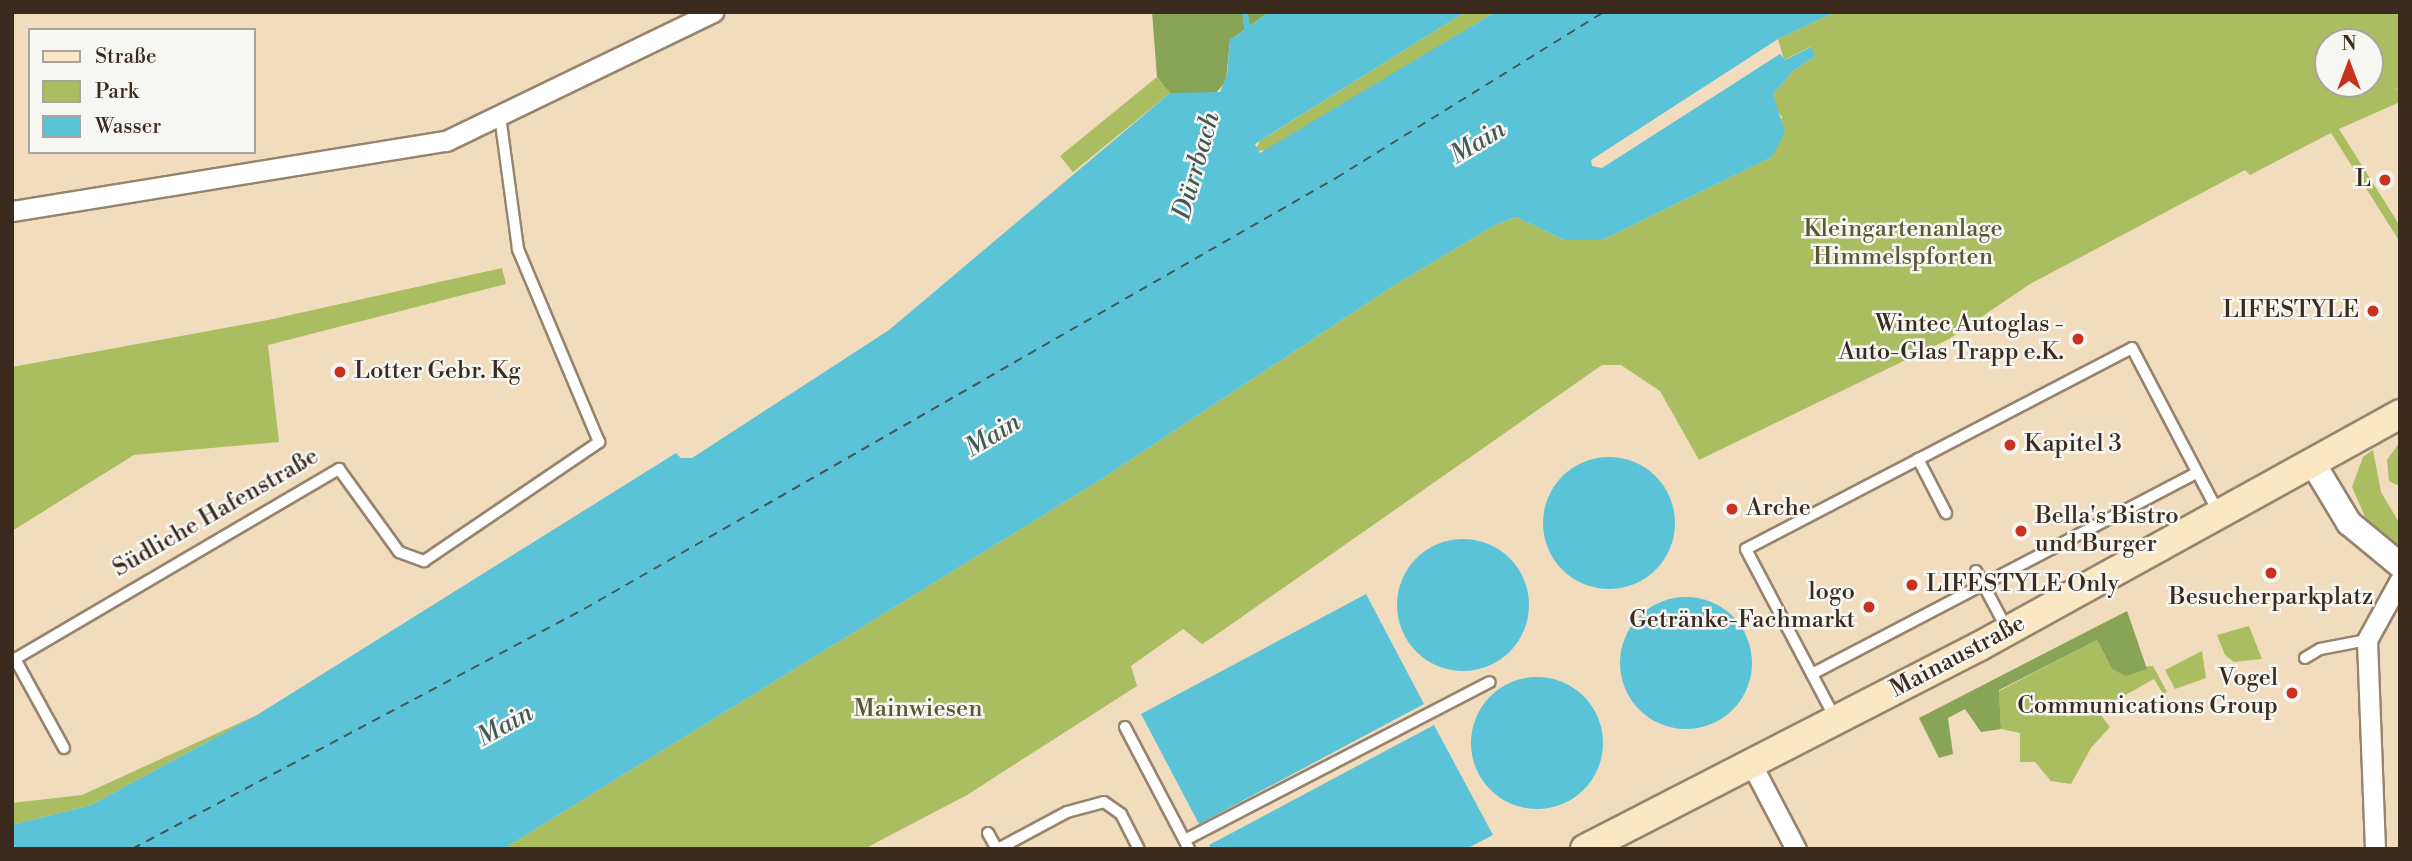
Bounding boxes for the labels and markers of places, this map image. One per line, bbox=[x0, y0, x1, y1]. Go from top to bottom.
place label: L bbox=[2355, 166, 2371, 194]
marker: L bbox=[2377, 172, 2393, 188]
place label: LIFESTYLE bbox=[2223, 297, 2359, 325]
marker: LIFESTYLE bbox=[2365, 303, 2381, 319]
place label: Wintec Autoglas - Auto-Glas Trapp e.K. bbox=[1838, 311, 2064, 367]
marker: Wintec Autoglas - Auto-Glas Trapp e.K. bbox=[2070, 331, 2086, 347]
place label: Lotter Gebr. Kg bbox=[354, 358, 521, 386]
marker: Lotter Gebr. Kg bbox=[332, 364, 348, 380]
place label: Kapitel 3 bbox=[2024, 431, 2122, 459]
marker: Kapitel 3 bbox=[2002, 437, 2018, 453]
place label: Arche bbox=[1746, 495, 1811, 523]
marker: Arche bbox=[1724, 501, 1740, 517]
place label: Bella's Bistro und Burger bbox=[2035, 503, 2179, 559]
marker: Bella's Bistro und Burger bbox=[2013, 523, 2029, 539]
marker: Besucherparkplatz bbox=[2263, 565, 2279, 581]
place label: LIFESTYLE Only bbox=[1926, 571, 2119, 599]
marker: LIFESTYLE Only bbox=[1904, 577, 1920, 593]
place label: logo Getränke-Fachmarkt bbox=[1629, 579, 1855, 635]
place label: Besucherparkplatz bbox=[2169, 584, 2373, 612]
marker: logo Getränke-Fachmarkt bbox=[1861, 599, 1877, 615]
place label: Vogel Communications Group bbox=[2017, 665, 2278, 721]
marker: Vogel Communications Group bbox=[2284, 685, 2300, 701]

